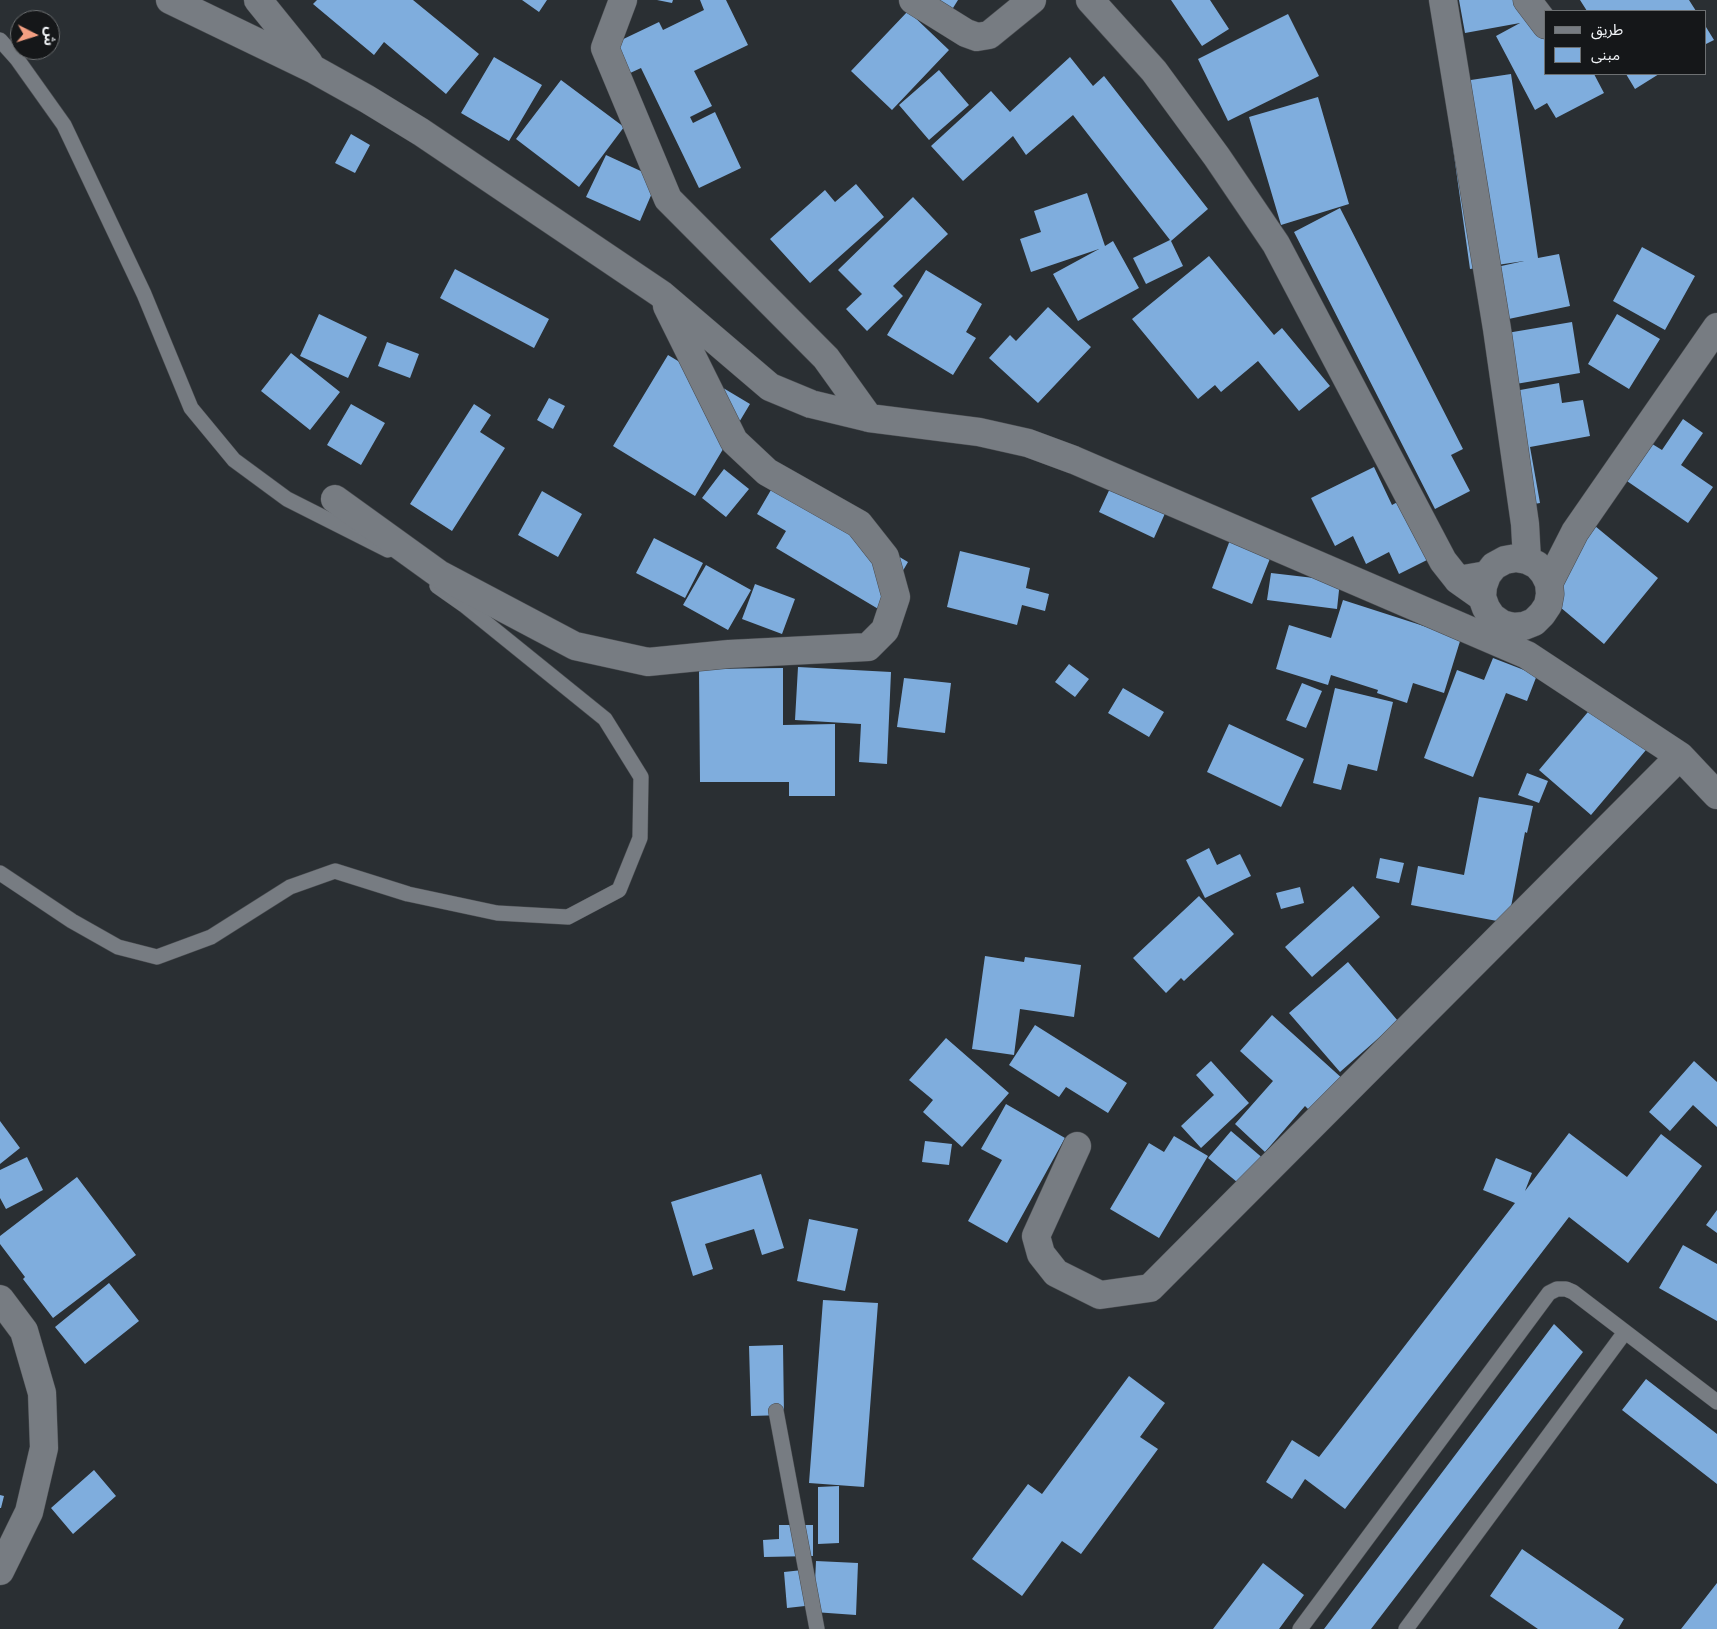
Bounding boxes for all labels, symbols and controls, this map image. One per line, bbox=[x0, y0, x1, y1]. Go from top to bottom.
north arrow bbox=[10, 10, 60, 60]
legend bbox=[1544, 10, 1707, 75]
text: طريق bbox=[1591, 22, 1623, 38]
text: ش bbox=[41, 26, 58, 46]
text: مبنى bbox=[1591, 47, 1620, 63]

